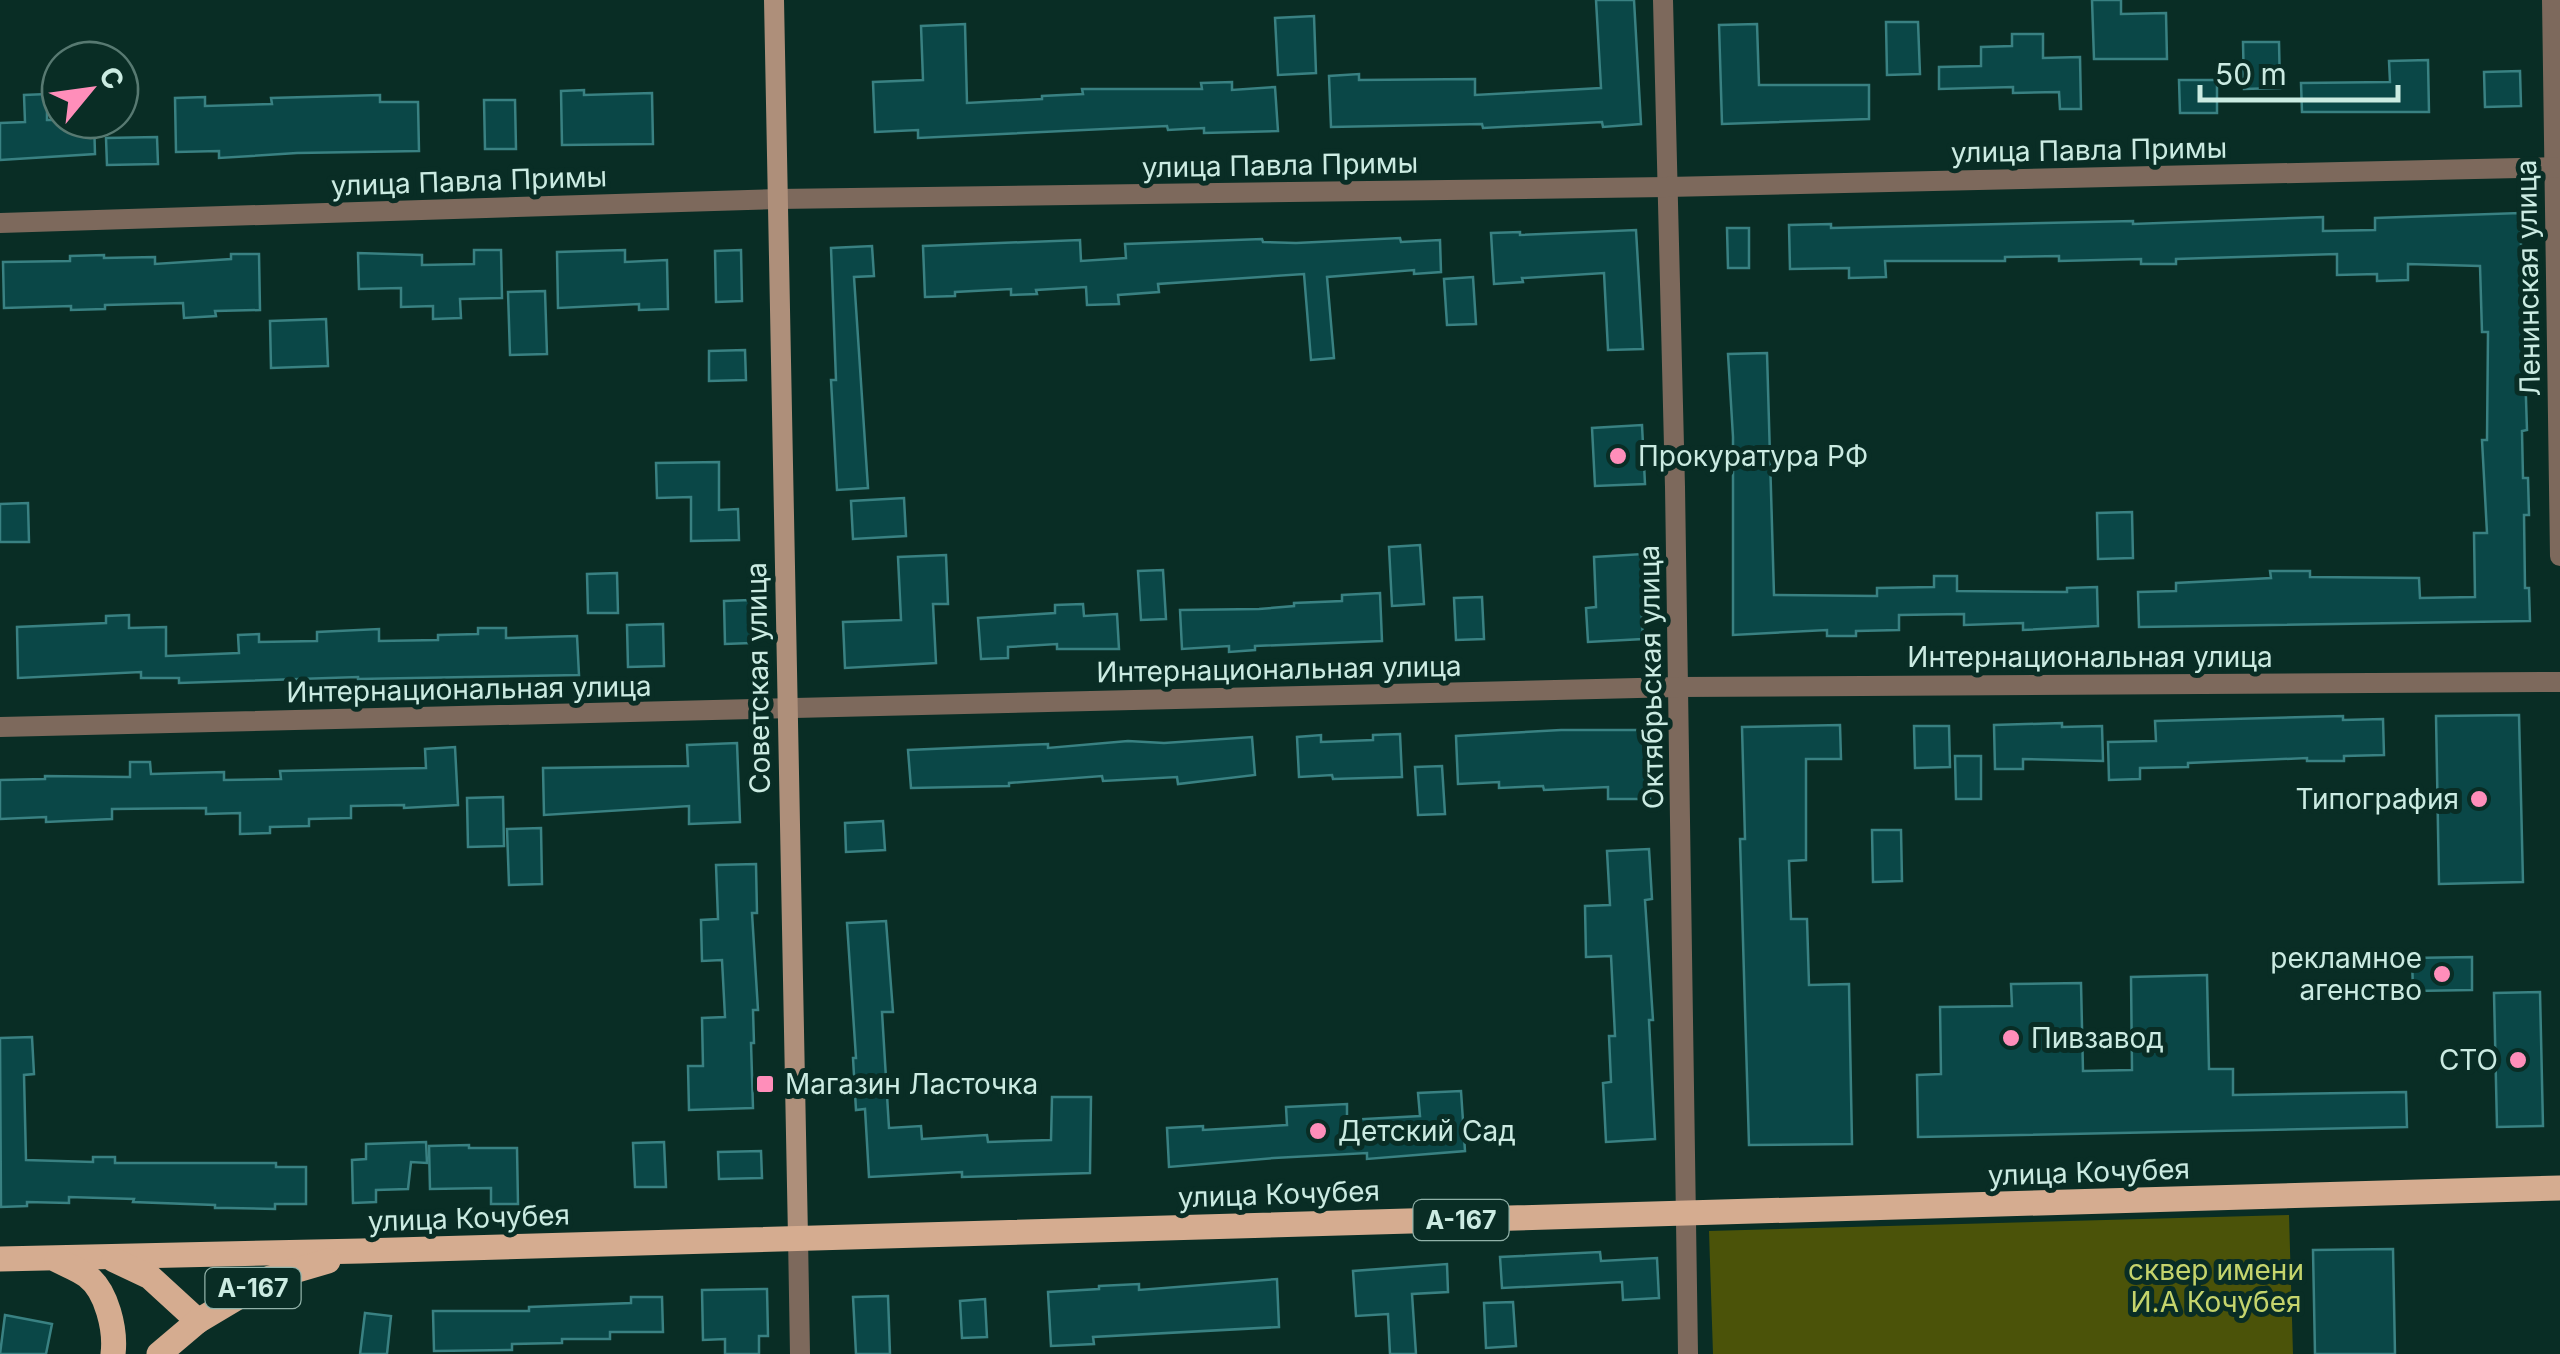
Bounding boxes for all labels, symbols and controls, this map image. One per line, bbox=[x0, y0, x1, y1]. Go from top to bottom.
north arrow bbox=[40, 40, 140, 140]
scale bar bbox=[2200, 40, 2398, 102]
text: 50 m bbox=[2215, 56, 2287, 92]
text: С bbox=[92, 61, 132, 95]
street label: улица Павла Примы bbox=[1951, 131, 2227, 169]
street label: улица Павла Примы bbox=[1142, 146, 1418, 184]
street label: улица Павла Примы bbox=[330, 159, 608, 203]
street label: Ленинская улица bbox=[2509, 159, 2547, 397]
place label: Прокуратура РФ bbox=[1638, 439, 1868, 473]
marker: Прокуратура РФ bbox=[1607, 445, 1629, 467]
street label: Октябрьская улица bbox=[1632, 545, 1670, 809]
street label: Советская улица bbox=[739, 562, 777, 794]
street label: Интернациональная улица bbox=[1907, 640, 2273, 674]
street label: Интернациональная улица bbox=[1096, 649, 1462, 689]
street label: Интернациональная улица bbox=[286, 669, 652, 709]
place label: Типография bbox=[2296, 782, 2459, 816]
marker: Типография bbox=[2468, 788, 2490, 810]
place label: рекламное агенство bbox=[2270, 941, 2422, 1007]
marker: рекламное агенство bbox=[2431, 963, 2453, 985]
place label: Пивзавод bbox=[2031, 1021, 2164, 1055]
marker: Пивзавод bbox=[2000, 1027, 2022, 1049]
place label: СТО bbox=[2439, 1043, 2498, 1077]
marker: СТО bbox=[2507, 1049, 2529, 1071]
place label: Магазин Ласточка bbox=[785, 1067, 1038, 1101]
marker: Магазин Ласточка bbox=[754, 1073, 776, 1095]
place label: Детский Сад bbox=[1338, 1114, 1516, 1148]
marker: Детский Сад bbox=[1307, 1120, 1329, 1142]
street label: улица Кочубея bbox=[1987, 1151, 2191, 1193]
street label: улица Кочубея bbox=[1177, 1173, 1381, 1215]
street label: улица Кочубея bbox=[367, 1197, 571, 1239]
road number: А-167 bbox=[1414, 1200, 1508, 1240]
park label: сквер имени И.А Кочубея bbox=[2128, 1253, 2304, 1319]
road number: А-167 bbox=[206, 1268, 300, 1308]

